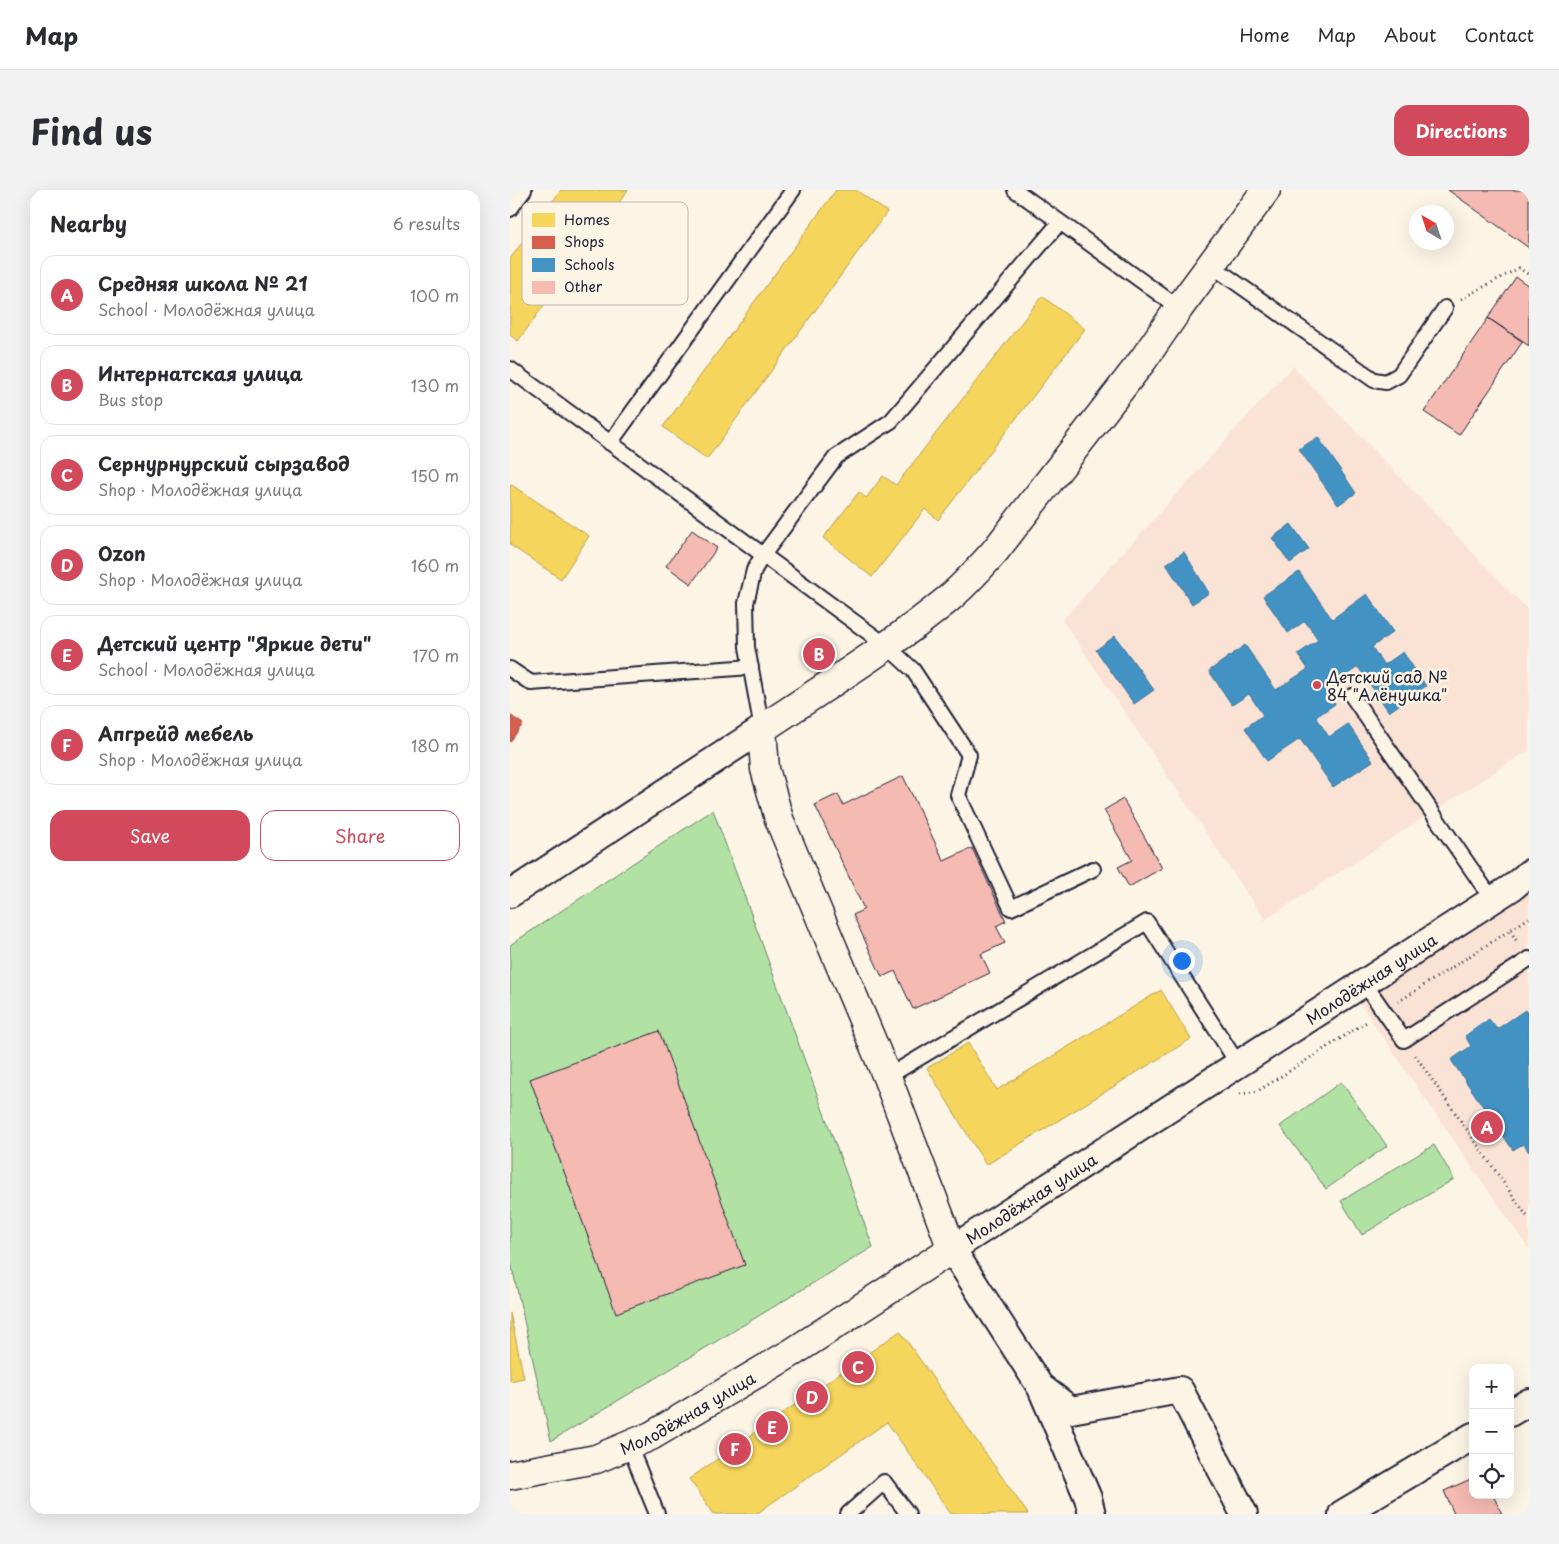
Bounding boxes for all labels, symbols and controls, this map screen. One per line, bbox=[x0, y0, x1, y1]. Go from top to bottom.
text: Map bbox=[25, 17, 78, 53]
text: Home bbox=[1239, 21, 1289, 48]
text: Map bbox=[1317, 21, 1356, 48]
text: About bbox=[1384, 21, 1436, 48]
text: Contact bbox=[1464, 21, 1534, 48]
text: Find us bbox=[30, 104, 152, 157]
button: Directions bbox=[1394, 105, 1529, 156]
legend bbox=[522, 202, 688, 305]
north arrow bbox=[1409, 205, 1454, 250]
text: Nearby bbox=[50, 207, 127, 239]
text: Homes bbox=[564, 209, 610, 230]
text: 6 results bbox=[393, 211, 460, 235]
text: Shops bbox=[564, 231, 604, 252]
text: Schools bbox=[564, 254, 614, 275]
text: Средняя школа № 21 bbox=[98, 269, 307, 297]
text: Other bbox=[564, 276, 603, 297]
text: A bbox=[61, 283, 73, 307]
text: 100 m bbox=[410, 283, 459, 307]
text: School · Молодёжная улица bbox=[98, 297, 315, 321]
text: Интернатская улица bbox=[98, 359, 303, 387]
text: B bbox=[62, 373, 72, 397]
text: 130 m bbox=[411, 373, 459, 397]
text: Bus stop bbox=[98, 387, 163, 411]
text: Сернурнурский сырзавод bbox=[98, 449, 350, 477]
text: C bbox=[61, 463, 73, 487]
text: 150 m bbox=[411, 463, 459, 487]
text: Shop · Молодёжная улица bbox=[98, 477, 302, 501]
text: Ozon bbox=[98, 539, 146, 567]
text: D bbox=[61, 553, 73, 577]
text: 160 m bbox=[411, 553, 459, 577]
text: Shop · Молодёжная улица bbox=[98, 567, 302, 591]
text: Детский центр "Яркие дети" bbox=[98, 629, 372, 657]
pin: B bbox=[803, 635, 835, 673]
text: E bbox=[62, 643, 72, 667]
text: 170 m bbox=[413, 643, 459, 667]
text: School · Молодёжная улица bbox=[98, 657, 315, 681]
place label: Детский сад № 84 "Алёнушка" bbox=[1326, 664, 1448, 706]
marker: Детский сад № 84 "Алёнушка" bbox=[1311, 679, 1323, 691]
text: Апгрейд мебель bbox=[98, 719, 254, 747]
text: F bbox=[62, 733, 72, 757]
text: 180 m bbox=[411, 733, 459, 757]
text: Shop · Молодёжная улица bbox=[98, 747, 302, 771]
button: Save bbox=[50, 810, 250, 861]
button: Share bbox=[260, 810, 460, 861]
street label: Молодёжная улица bbox=[1301, 927, 1441, 1030]
your location bbox=[1169, 948, 1195, 974]
pin: A bbox=[1471, 1108, 1503, 1146]
street label: Молодёжная улица bbox=[961, 1147, 1101, 1249]
pin: C bbox=[842, 1348, 874, 1386]
map controls bbox=[1469, 1364, 1514, 1499]
button: + bbox=[1469, 1364, 1514, 1409]
street label: Молодёжная улица bbox=[616, 1365, 759, 1460]
pin: D bbox=[796, 1378, 828, 1416]
pin: E bbox=[756, 1408, 788, 1446]
button: − bbox=[1469, 1409, 1514, 1454]
pin: F bbox=[719, 1430, 751, 1468]
button: locate bbox=[1469, 1454, 1514, 1499]

